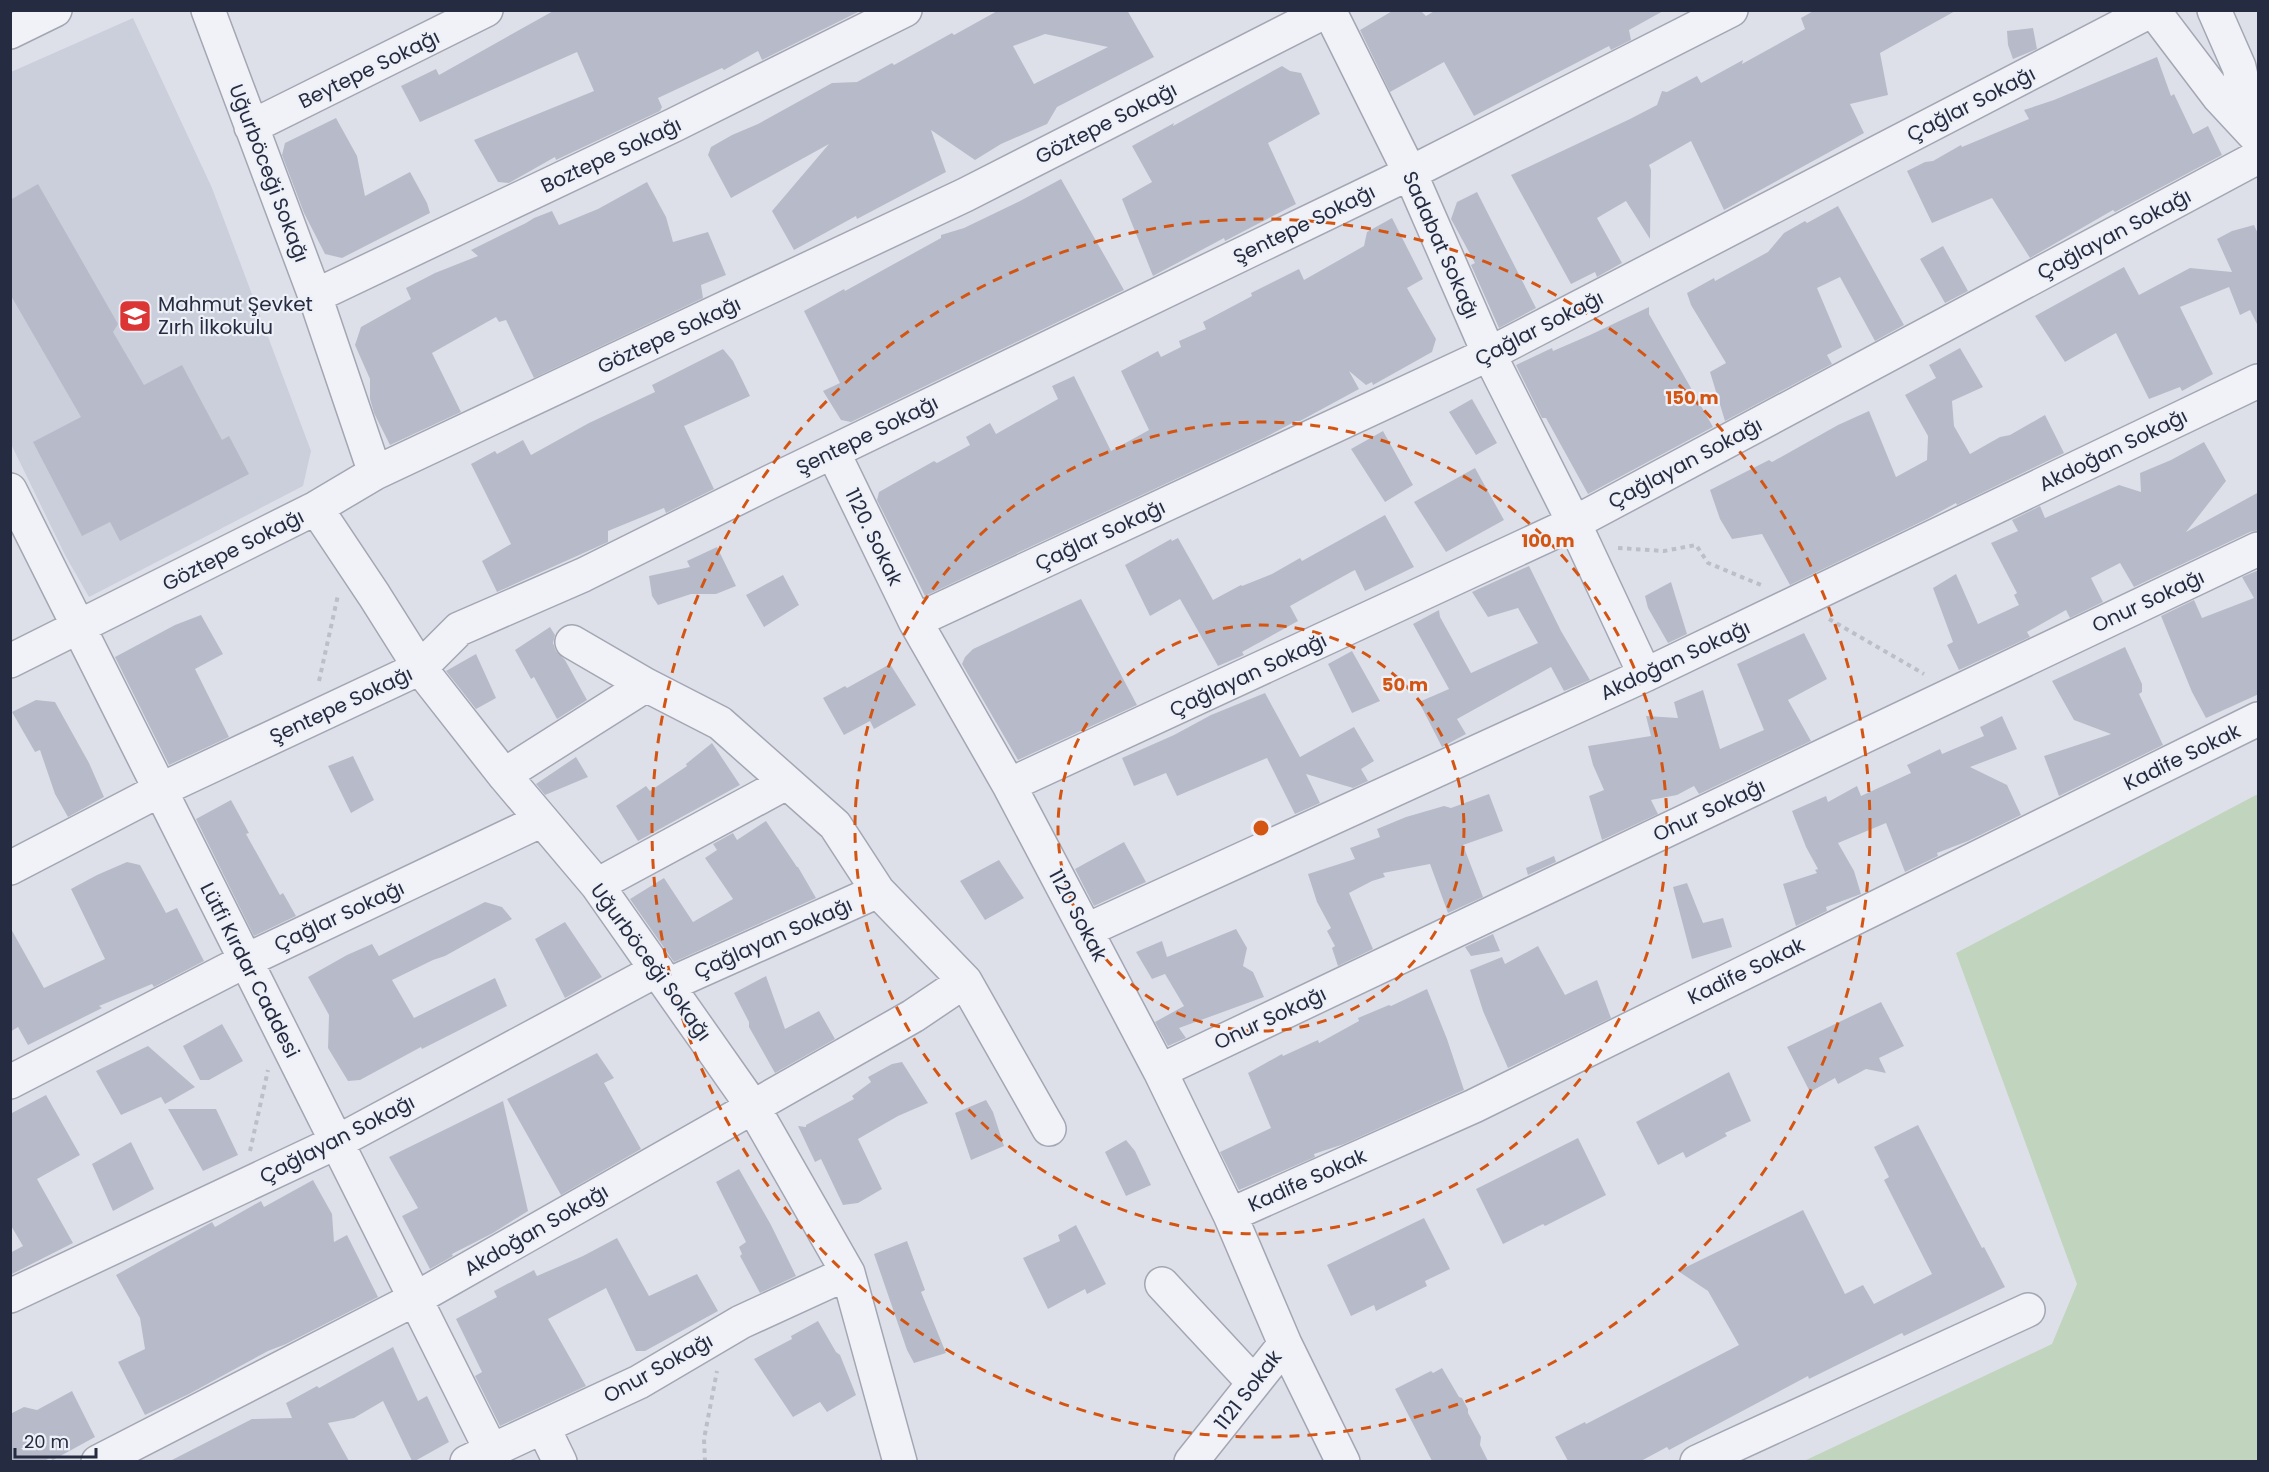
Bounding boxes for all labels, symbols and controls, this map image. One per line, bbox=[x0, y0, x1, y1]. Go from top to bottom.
street label: Beytepe Sokağı bbox=[294, 23, 444, 115]
street label: Çağlar Sokağı bbox=[1902, 60, 2040, 148]
street label: Göztepe Sokağı bbox=[1031, 75, 1181, 171]
street label: Uğurböceği Sokağı bbox=[222, 80, 316, 266]
street label: Boztepe Sokağı bbox=[536, 110, 686, 200]
street label: Sadabat Sokağı bbox=[1396, 167, 1486, 323]
street label: Şentepe Sokağı bbox=[1228, 178, 1380, 270]
street label: Çağlayan Sokağı bbox=[2032, 182, 2196, 286]
street label: Çağlar Sokağı bbox=[1470, 284, 1608, 372]
place label: Mahmut Şevket Zırh İlkokulu bbox=[158, 290, 313, 341]
street label: Göztepe Sokağı bbox=[593, 290, 745, 380]
school or university icon: Mahmut Şevket Zırh İlkokulu bbox=[117, 298, 153, 334]
text: 150 m bbox=[1665, 385, 1719, 410]
street label: Şentepe Sokağı bbox=[791, 389, 943, 481]
street label: Akdoğan Sokağı bbox=[2034, 402, 2192, 498]
street label: Çağlayan Sokağı bbox=[1603, 411, 1767, 515]
street label: 1120. Sokak bbox=[838, 484, 910, 591]
street label: Çağlar Sokağı bbox=[1030, 493, 1170, 577]
street label: Göztepe Sokağı bbox=[158, 502, 308, 598]
text: 100 m bbox=[1521, 528, 1575, 553]
street label: Onur Sokağı bbox=[2087, 563, 2209, 639]
street label: Akdoğan Sokağı bbox=[1596, 613, 1754, 707]
street label: Çağlayan Sokağı bbox=[1165, 626, 1331, 724]
street label: Şentepe Sokağı bbox=[265, 660, 417, 750]
text: 50 m bbox=[1382, 672, 1428, 697]
street label: Kadife Sokak bbox=[2119, 716, 2246, 797]
street label: Onur Sokağı bbox=[1648, 772, 1770, 848]
centre of rings bbox=[1251, 818, 1271, 838]
street label: 1120 Sokak bbox=[1042, 864, 1114, 967]
street label: Çağlar Sokağı bbox=[269, 874, 409, 958]
street label: Lütfi Kırdar Caddesi bbox=[194, 877, 306, 1063]
street label: Uğurböceği Sokağı bbox=[584, 877, 718, 1047]
street label: Çağlayan Sokağı bbox=[689, 891, 857, 985]
street label: Kadife Sokak bbox=[1683, 930, 1810, 1011]
street label: Onur Sokağı bbox=[1209, 980, 1331, 1056]
street label: Çağlayan Sokağı bbox=[255, 1088, 419, 1190]
street label: Kadife Sokak bbox=[1243, 1141, 1371, 1219]
street label: Akdoğan Sokağı bbox=[459, 1177, 613, 1283]
street label: Onur Sokağı bbox=[598, 1326, 718, 1410]
street label: 1121 Sokak bbox=[1208, 1344, 1289, 1436]
scale bar bbox=[15, 1421, 96, 1459]
text: 20 m bbox=[24, 1429, 69, 1454]

